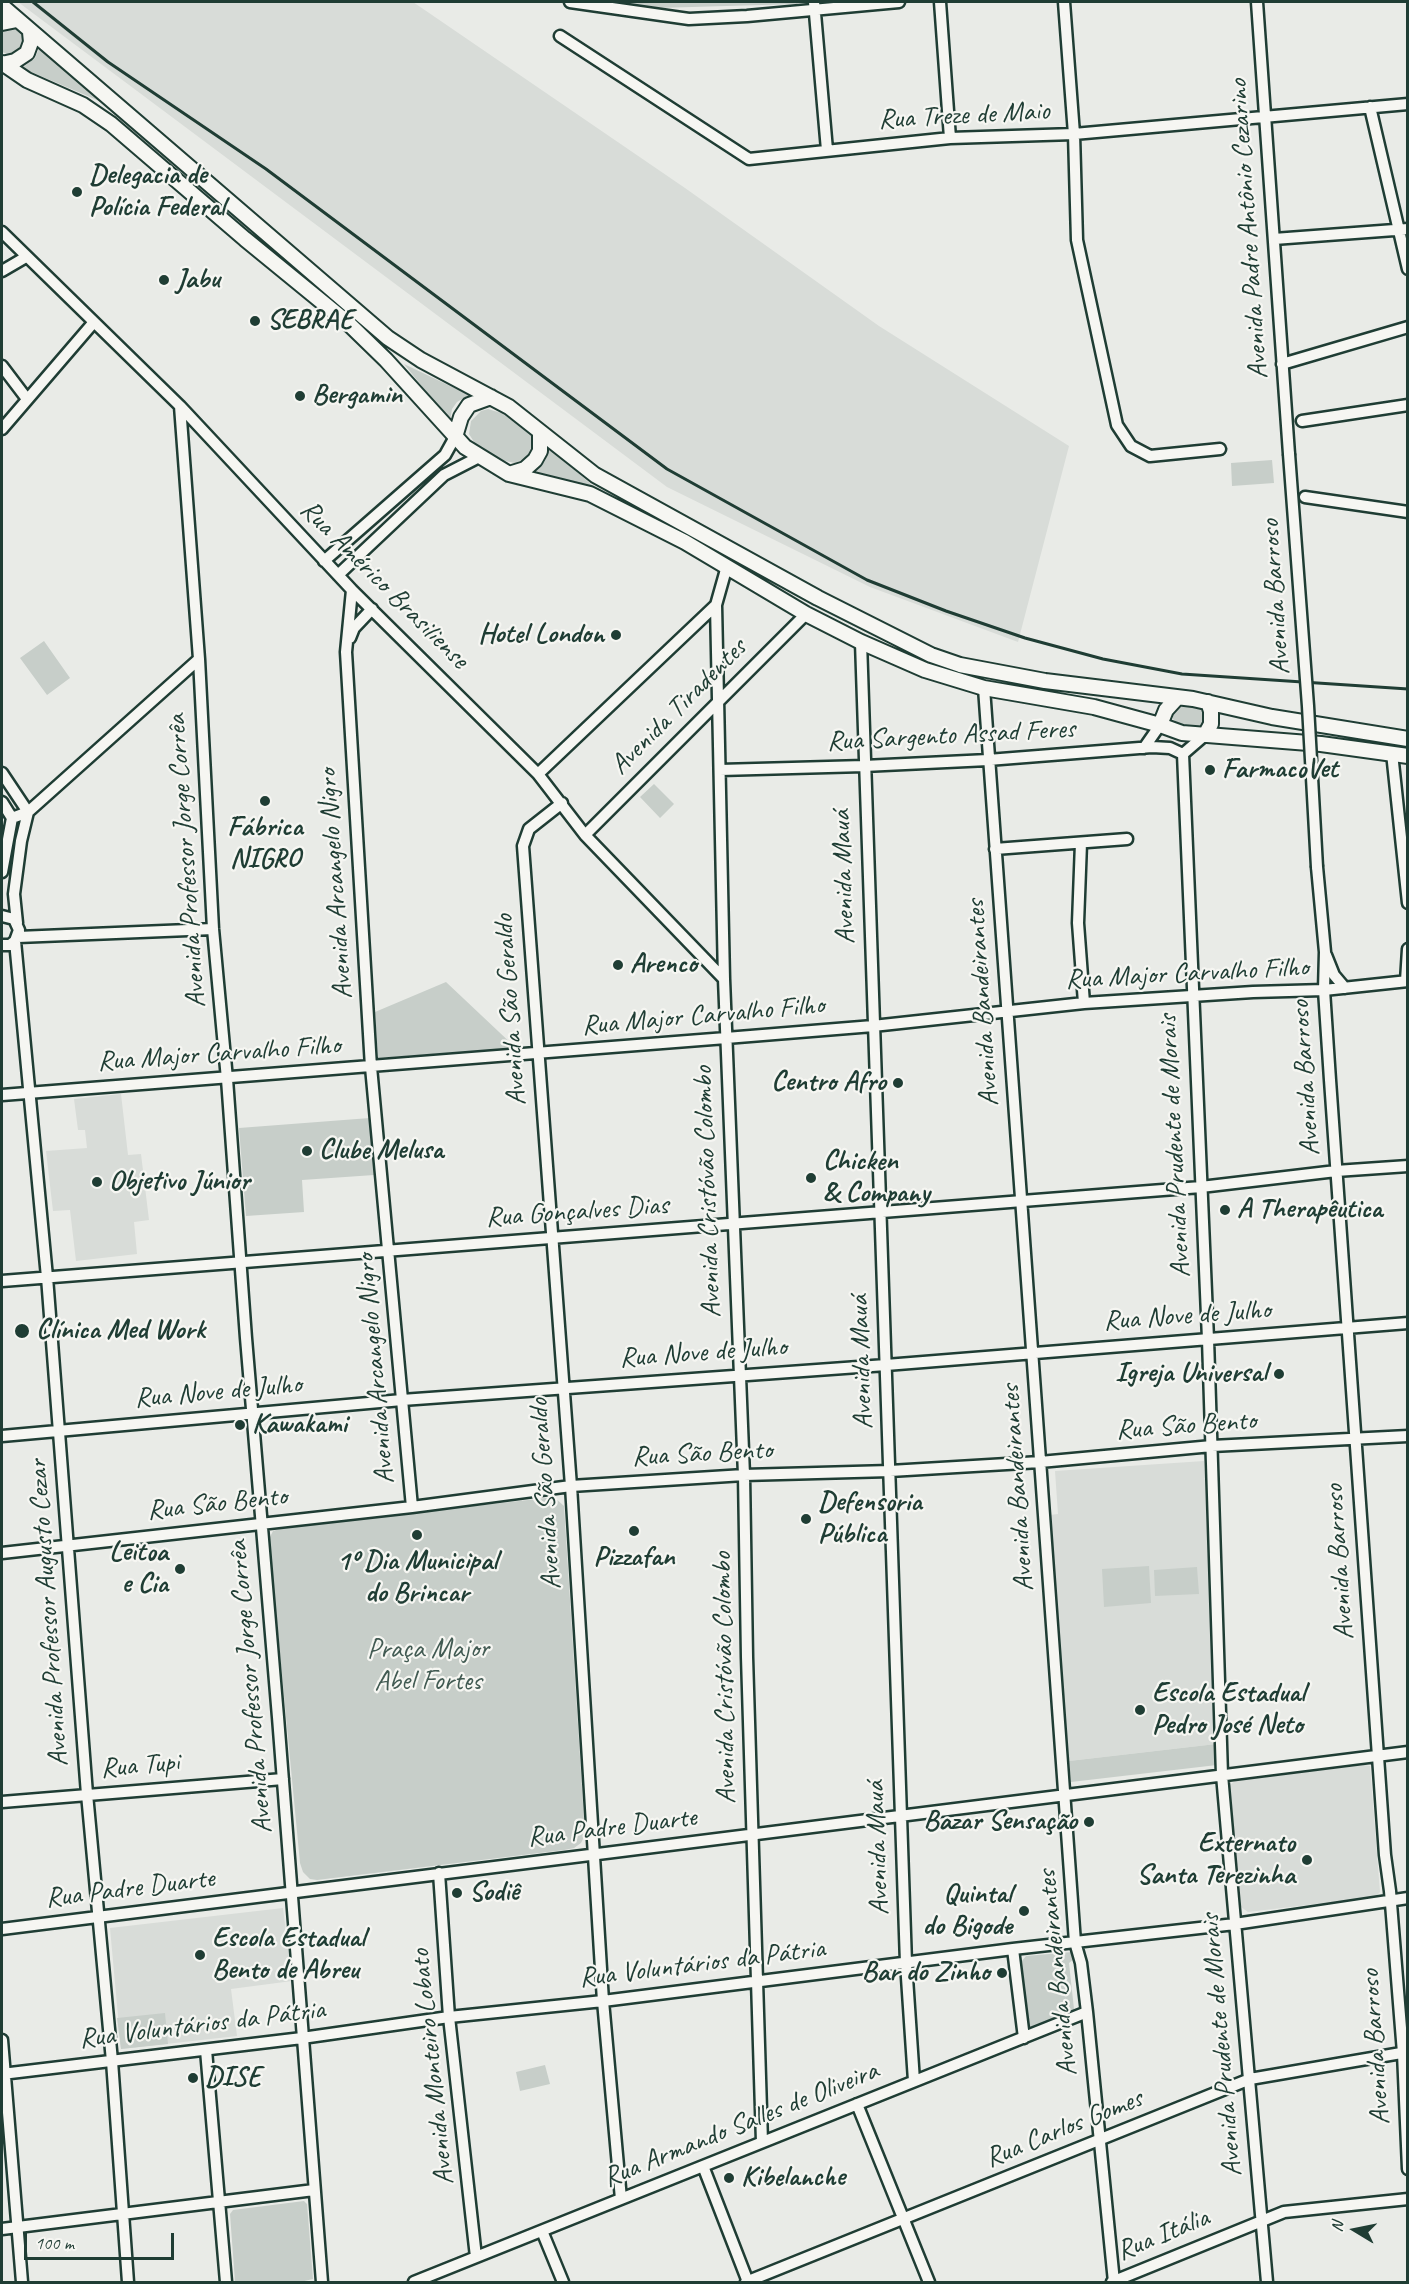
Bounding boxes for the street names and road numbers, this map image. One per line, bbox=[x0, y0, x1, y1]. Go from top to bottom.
street label: Avenida Padre Antônio Cezarino bbox=[1222, 78, 1276, 380]
street label: Rua Treze de Maio bbox=[878, 95, 1050, 137]
street label: Rua Américo Brasiliense bbox=[293, 494, 475, 676]
street label: Avenida Barroso bbox=[1254, 518, 1298, 676]
street label: Avenida Tiradentes bbox=[604, 632, 754, 782]
street label: Avenida Professor Jorge Corrêa bbox=[160, 713, 214, 1009]
street label: Rua Sargento Assad Feres bbox=[826, 713, 1076, 759]
street label: Avenida Arcangelo Nigro bbox=[311, 768, 361, 1000]
street label: Avenida Mauá bbox=[825, 809, 863, 945]
street label: Avenida Bandeirantes bbox=[959, 899, 1007, 1107]
street label: Avenida São Geraldo bbox=[488, 913, 534, 1107]
street label: Rua Major Carvalho Filho bbox=[1065, 951, 1309, 997]
street label: Rua Major Carvalho Filho bbox=[580, 989, 826, 1043]
street label: Avenida Barroso bbox=[1284, 999, 1328, 1157]
street label: Avenida Prudente de Morais bbox=[1151, 1013, 1199, 1279]
street label: Rua Major Carvalho Filho bbox=[96, 1029, 342, 1079]
street label: Avenida Cristóvão Colombo bbox=[687, 1066, 729, 1318]
street label: Rua Gonçalves Dias bbox=[485, 1189, 669, 1235]
street label: Avenida Arcangelo Nigro bbox=[349, 1253, 403, 1485]
street label: Rua Nove de Julho bbox=[1102, 1293, 1272, 1339]
street label: Avenida Mauá bbox=[843, 1294, 881, 1430]
street label: Rua Nove de Julho bbox=[618, 1330, 788, 1376]
street label: Rua Nove de Julho bbox=[133, 1368, 303, 1416]
street label: Avenida Bandeirantes bbox=[994, 1384, 1042, 1592]
street label: Avenida São Geraldo bbox=[523, 1397, 569, 1591]
street label: Rua São Bento bbox=[1115, 1404, 1257, 1448]
street label: Rua São Bento bbox=[631, 1434, 773, 1474]
street label: Avenida Professor Augusto Cezar bbox=[22, 1458, 76, 1768]
street label: Rua São Bento bbox=[145, 1480, 289, 1528]
street label: Avenida Barroso bbox=[1318, 1483, 1362, 1641]
street label: Avenida Professor Jorge Corrêa bbox=[221, 1539, 281, 1835]
street label: Avenida Cristóvão Colombo bbox=[706, 1552, 744, 1804]
street label: Rua Tupi bbox=[99, 1746, 181, 1786]
street label: Avenida Mauá bbox=[859, 1780, 897, 1916]
street label: Rua Padre Duarte bbox=[526, 1801, 698, 1855]
street label: Rua Padre Duarte bbox=[44, 1862, 216, 1916]
street label: Avenida Bandeirantes bbox=[1030, 1868, 1086, 2078]
street label: Avenida Prudente de Morais bbox=[1194, 1912, 1250, 2178]
street label: Rua Voluntários da Pátria bbox=[577, 1932, 827, 1996]
street label: Avenida Monteiro Lobato bbox=[404, 1948, 462, 2186]
street label: Avenida Barroso bbox=[1354, 1968, 1398, 2126]
street label: Rua Voluntários da Pátria bbox=[77, 1993, 327, 2057]
street label: Rua Armando Salles de Oliveira bbox=[599, 2054, 883, 2196]
street label: Rua Carlos Gomes bbox=[980, 2082, 1148, 2176]
street label: Rua Itália bbox=[1112, 2201, 1214, 2269]

